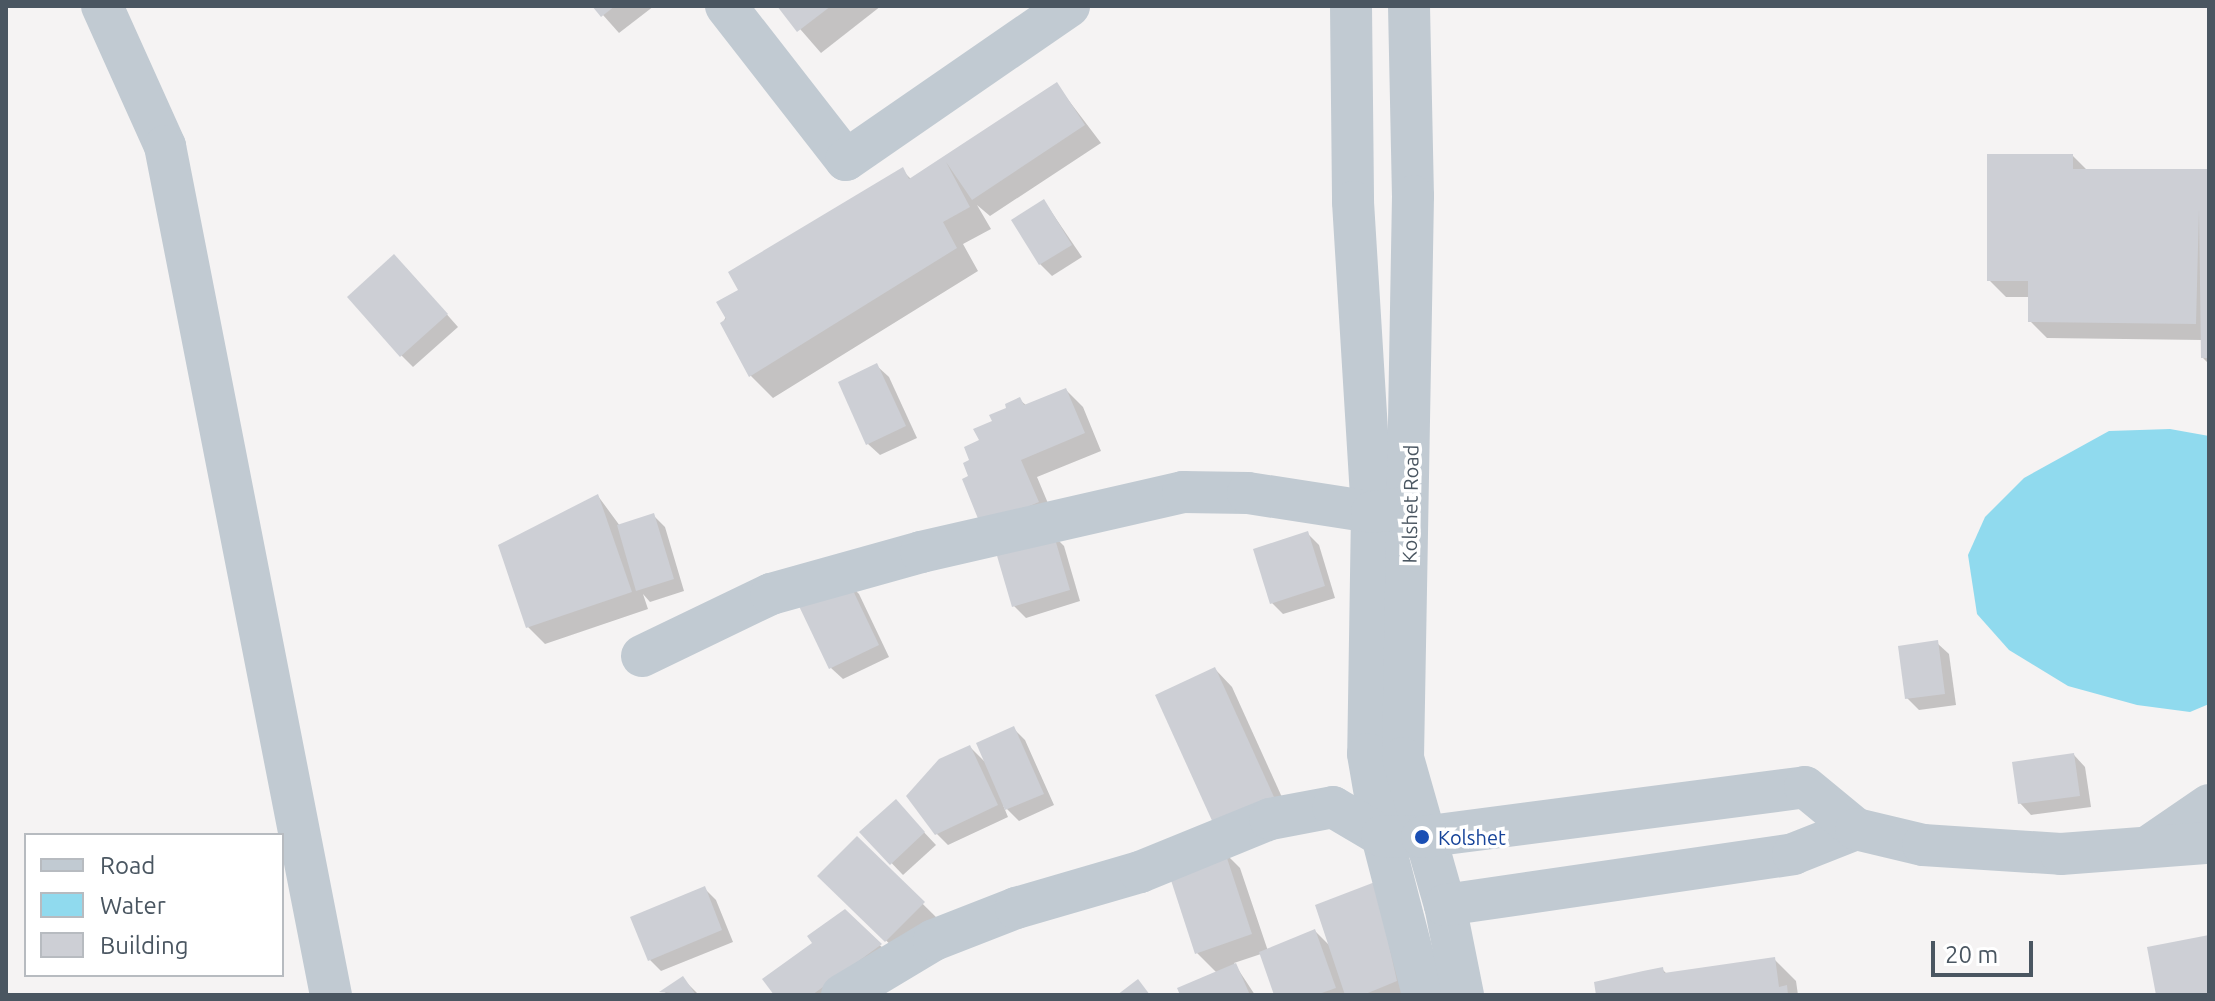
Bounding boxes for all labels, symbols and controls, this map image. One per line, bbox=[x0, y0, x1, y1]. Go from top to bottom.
street label: Kolshet Road bbox=[1397, 445, 1423, 563]
place label: Kolshet bbox=[1438, 825, 1506, 849]
marker: Kolshet bbox=[1413, 828, 1431, 846]
legend bbox=[24, 833, 284, 977]
text: Road bbox=[100, 852, 155, 879]
text: Water bbox=[100, 892, 166, 919]
scale bar bbox=[1935, 925, 2037, 975]
text: Building bbox=[100, 932, 188, 959]
text: 20 m bbox=[1945, 941, 1998, 968]

